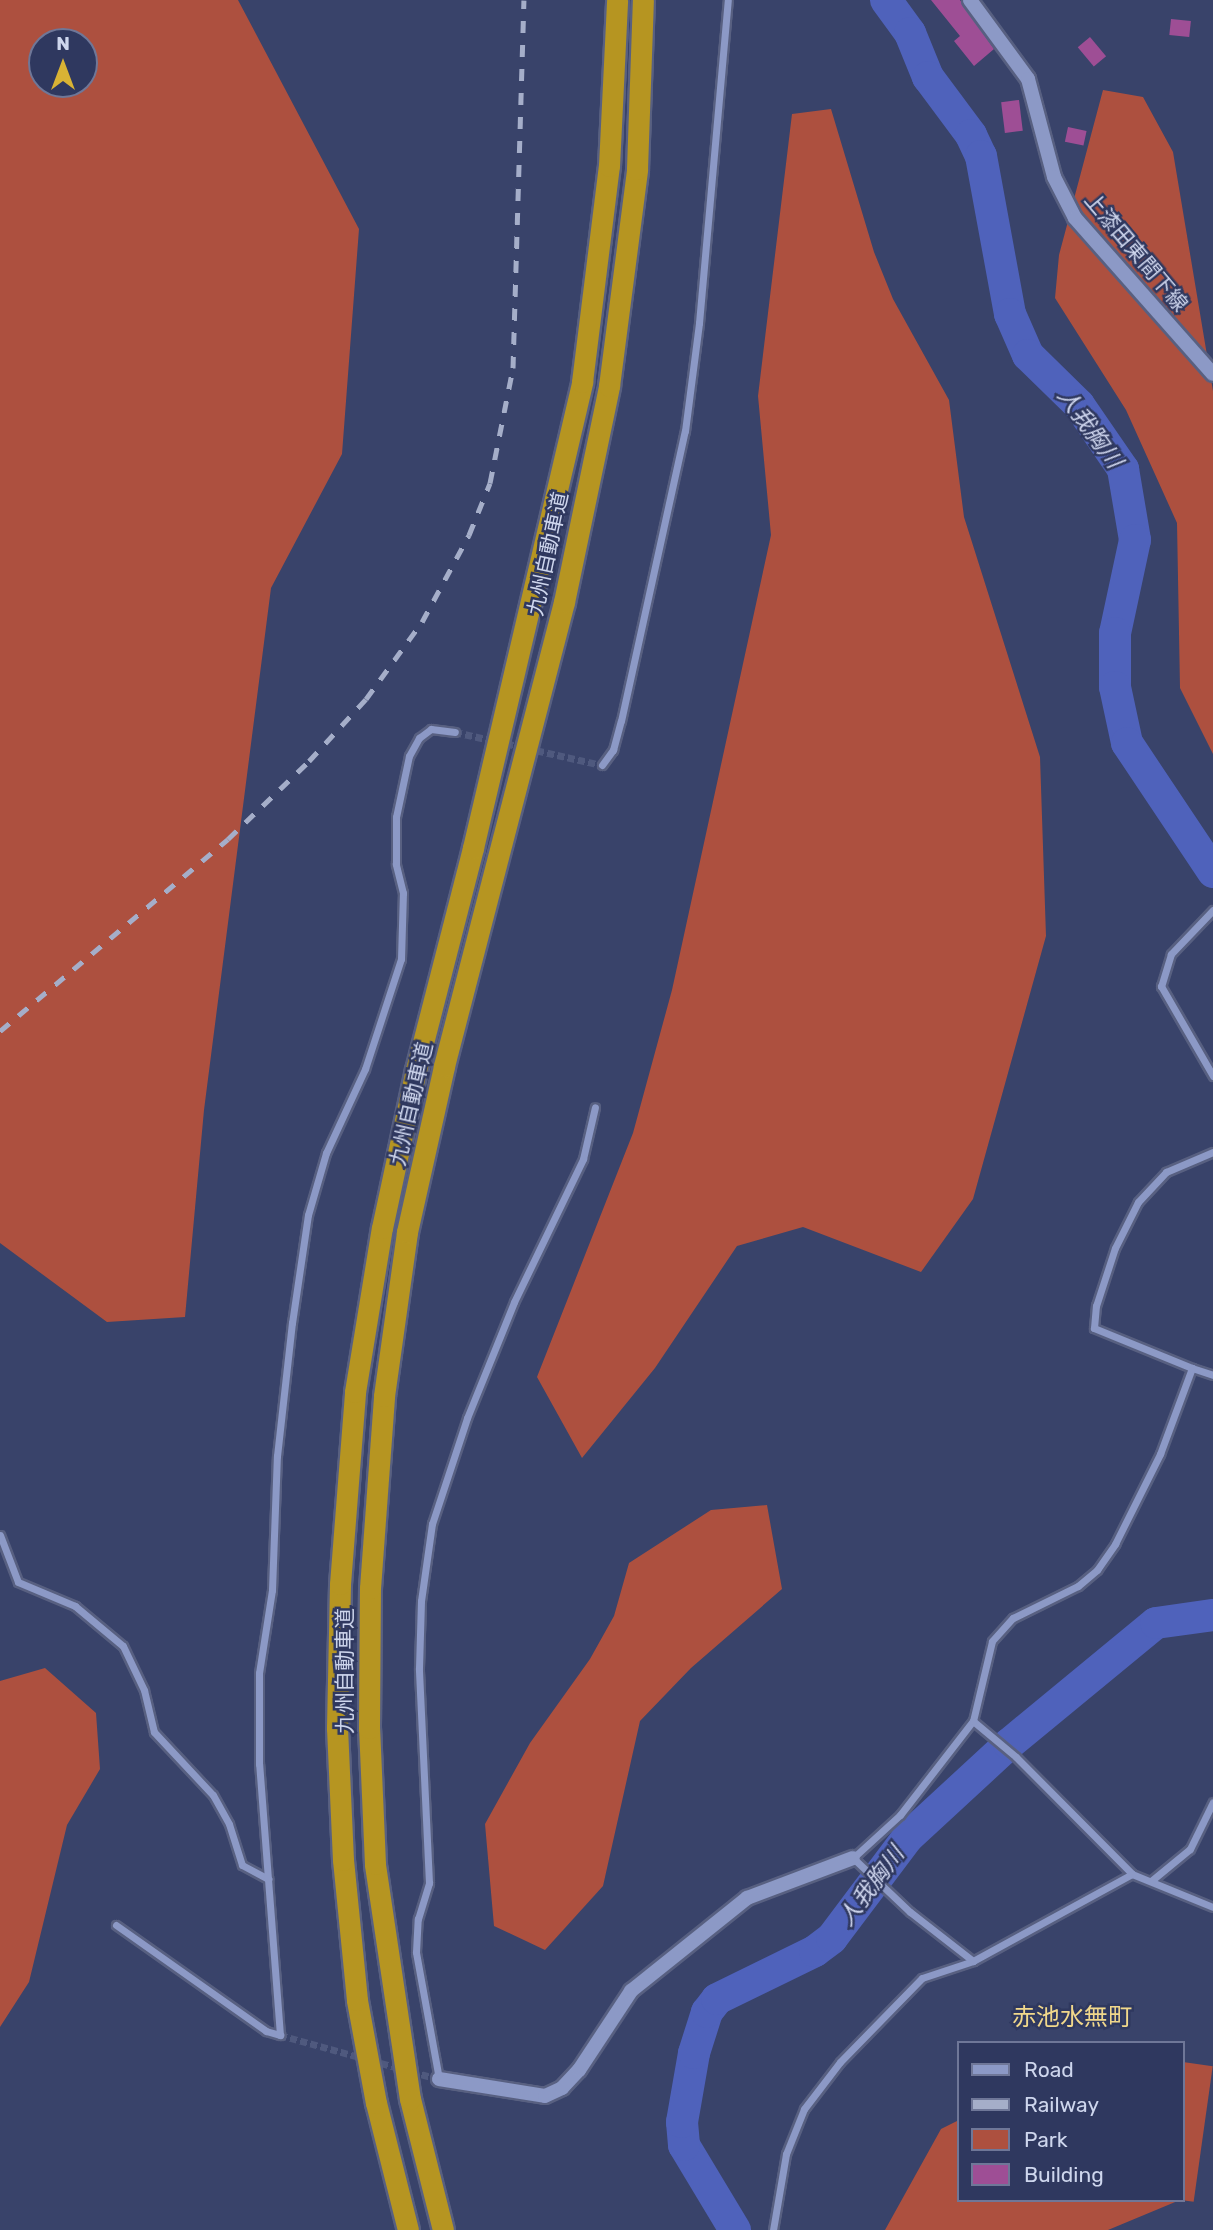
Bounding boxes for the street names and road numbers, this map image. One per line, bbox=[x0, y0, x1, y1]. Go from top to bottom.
street label: 上漆田東間下線 bbox=[1079, 188, 1193, 316]
street label: 九州自動車道 bbox=[523, 490, 573, 618]
street label: 九州自動車道 bbox=[385, 1040, 437, 1168]
street label: 九州自動車道 bbox=[332, 1608, 358, 1734]

